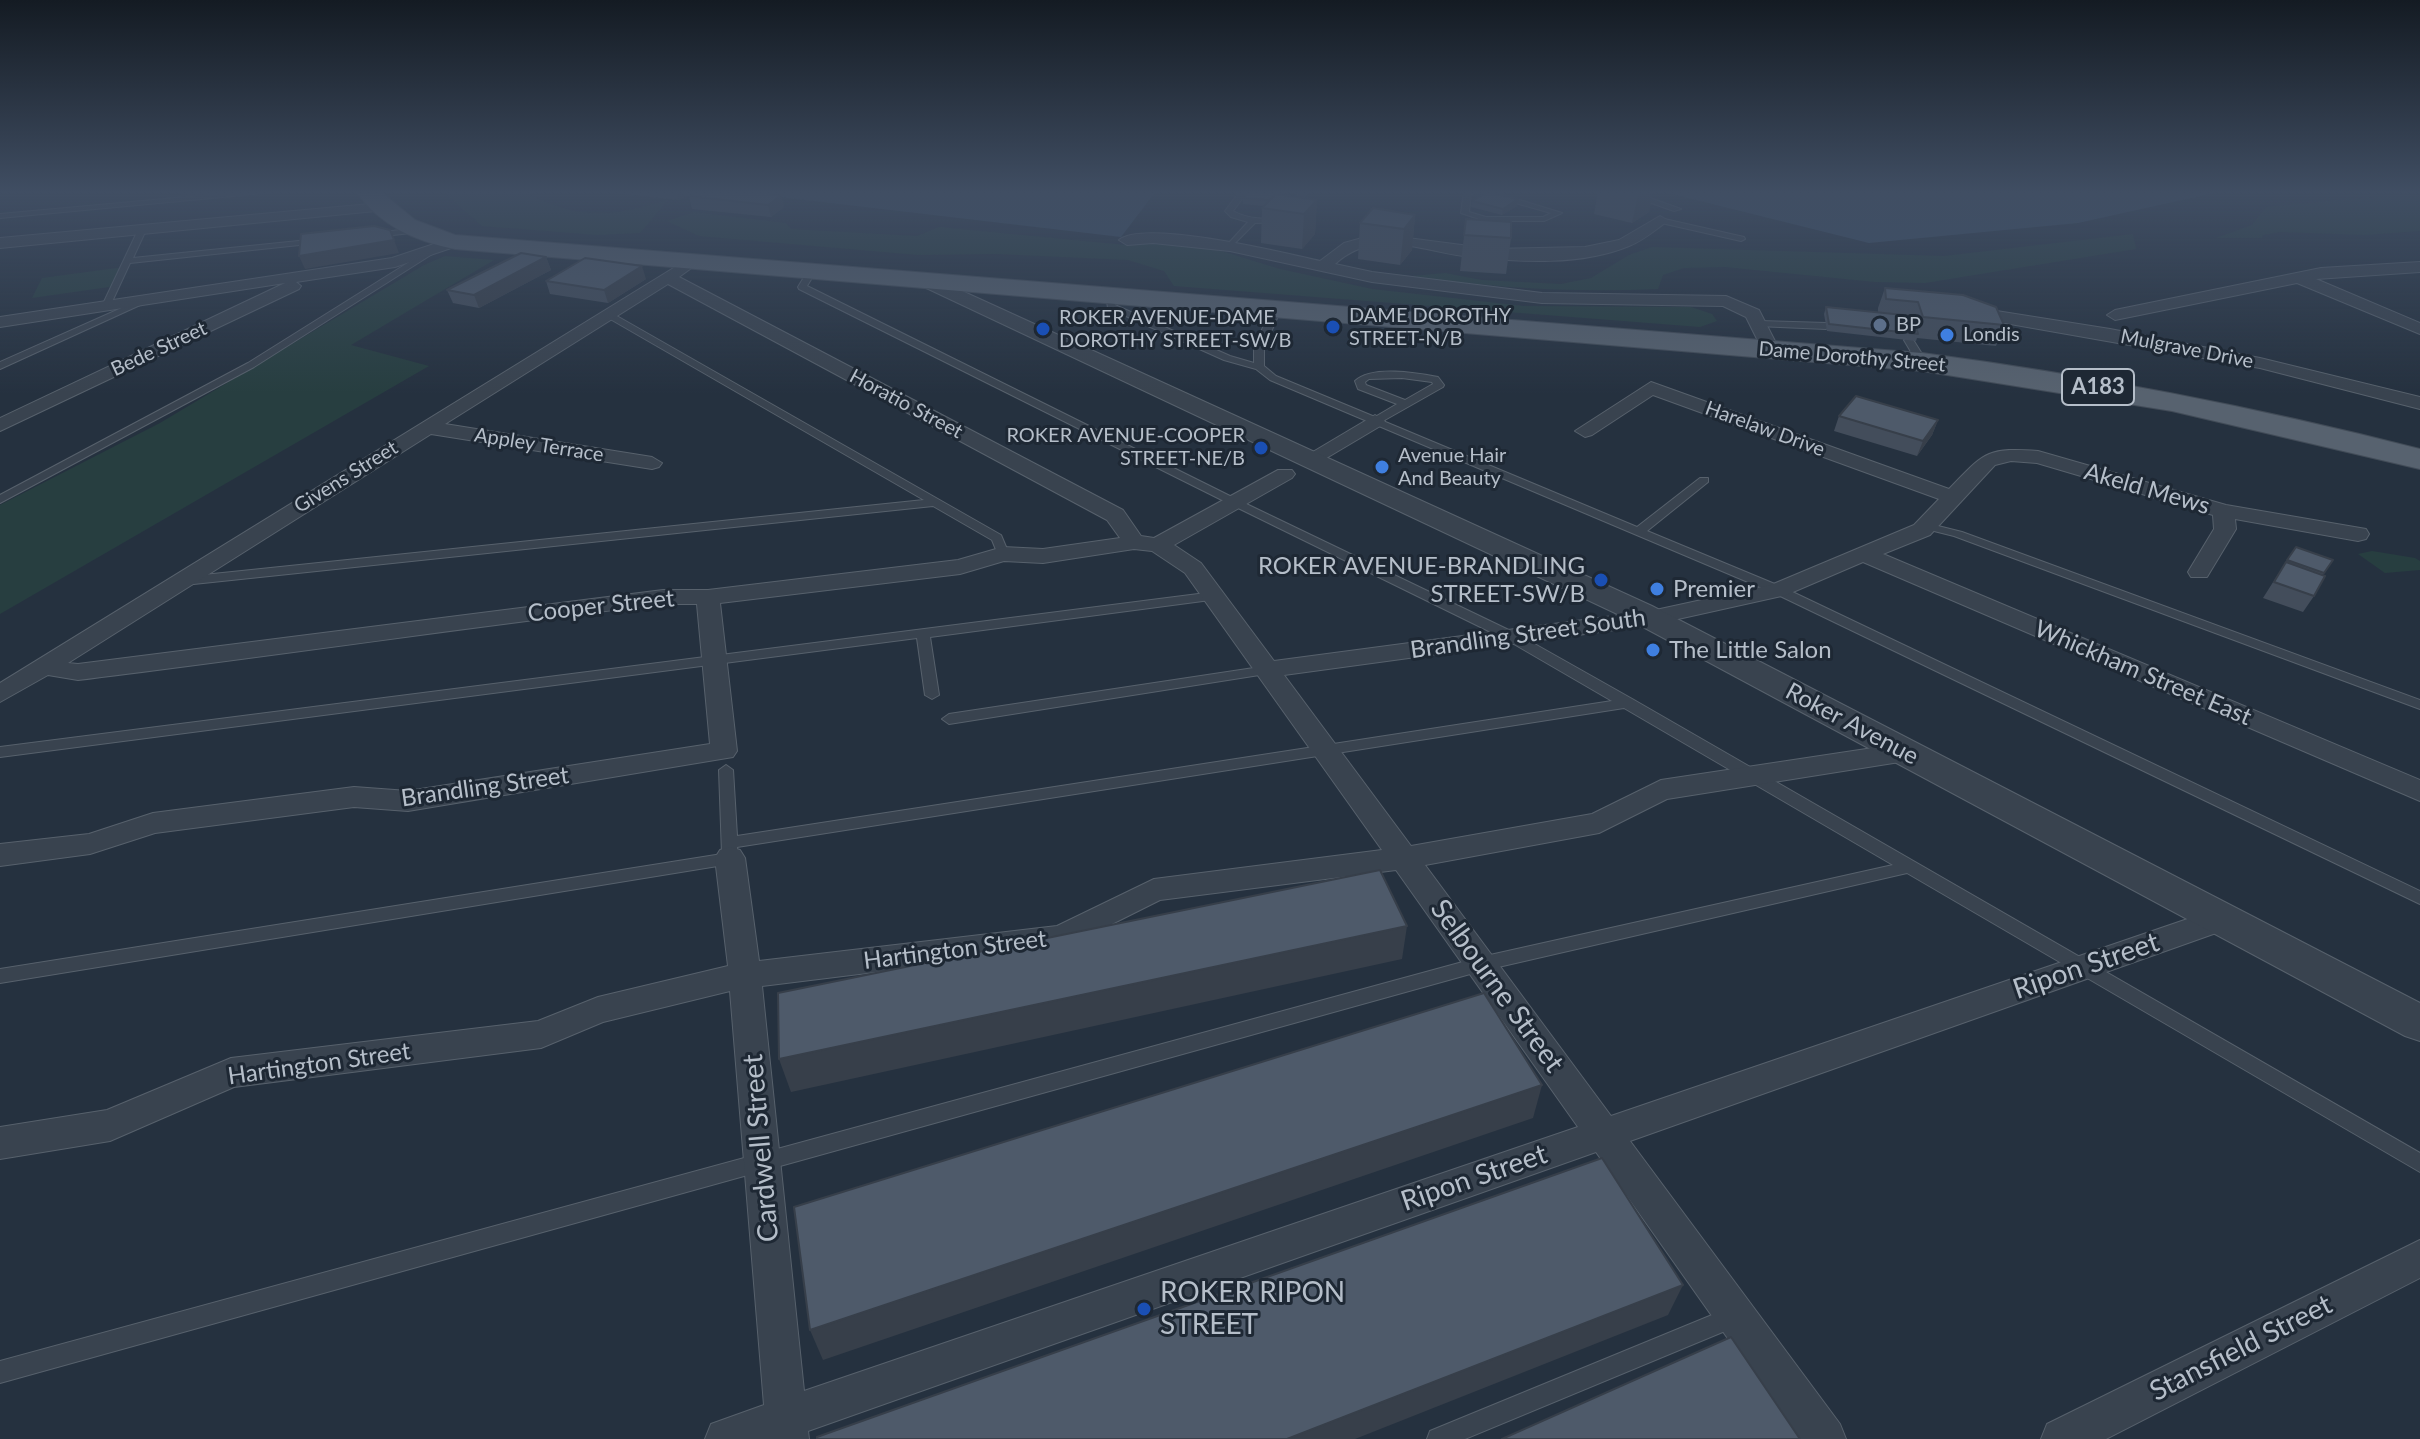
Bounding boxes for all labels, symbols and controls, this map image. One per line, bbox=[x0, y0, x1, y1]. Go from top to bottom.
place label: DAME DOROTHY STREET-N/B bbox=[1349, 304, 1511, 351]
place label: ROKER AVENUE-DAME DOROTHY STREET-SW/B bbox=[1059, 306, 1291, 353]
place label: BP bbox=[1896, 313, 1921, 337]
street label: Bede Street bbox=[107, 316, 211, 382]
marker: BP bbox=[1871, 316, 1889, 334]
marker: DAME DOROTHY STREET-N/B bbox=[1324, 318, 1342, 336]
marker: ROKER AVENUE-DAME DOROTHY STREET-SW/B bbox=[1034, 320, 1052, 338]
place label: Londis bbox=[1963, 323, 2020, 347]
street label: Mulgrave Drive bbox=[2118, 324, 2256, 374]
marker: Londis bbox=[1938, 326, 1956, 344]
street label: Dame Dorothy Street bbox=[1757, 337, 1947, 377]
street label: Horatio Street bbox=[845, 364, 967, 444]
road number: A183 bbox=[2062, 369, 2134, 405]
street label: Harelaw Drive bbox=[1702, 396, 1828, 462]
street label: Appley Terrace bbox=[473, 423, 605, 467]
place label: ROKER AVENUE-COOPER STREET-NE/B bbox=[1006, 424, 1245, 471]
street label: Givens Street bbox=[290, 436, 402, 518]
marker: ROKER AVENUE-COOPER STREET-NE/B bbox=[1252, 439, 1270, 457]
place label: Avenue Hair And Beauty bbox=[1398, 444, 1506, 491]
street label: Akeld Mews bbox=[2081, 457, 2213, 521]
marker: Avenue Hair And Beauty bbox=[1373, 458, 1391, 476]
place label: ROKER AVENUE-BRANDLING STREET-SW/B bbox=[1258, 552, 1585, 608]
marker: ROKER AVENUE-BRANDLING STREET-SW/B bbox=[1592, 571, 1610, 589]
place label: Premier bbox=[1673, 575, 1755, 603]
marker: Premier bbox=[1648, 580, 1666, 598]
street label: Cooper Street bbox=[526, 584, 676, 628]
street label: Brandling Street South bbox=[1409, 603, 1647, 665]
street label: Whickham Street East bbox=[2030, 614, 2256, 732]
place label: The Little Salon bbox=[1669, 636, 1832, 664]
marker: The Little Salon bbox=[1644, 641, 1662, 659]
street label: Roker Avenue bbox=[1781, 677, 1923, 771]
street label: Brandling Street bbox=[399, 761, 571, 813]
street label: Selbourne Street bbox=[1423, 893, 1571, 1079]
street label: Hartington Street bbox=[862, 924, 1048, 976]
street label: Ripon Street bbox=[2009, 925, 2163, 1007]
street label: Hartington Street bbox=[226, 1037, 412, 1091]
street label: Cardwell Street bbox=[736, 1053, 786, 1243]
street label: Ripon Street bbox=[1397, 1137, 1551, 1219]
place label: ROKER RIPON STREET bbox=[1160, 1276, 1345, 1342]
street label: Stansfield Street bbox=[2144, 1288, 2338, 1408]
marker: ROKER RIPON STREET bbox=[1135, 1300, 1153, 1318]

